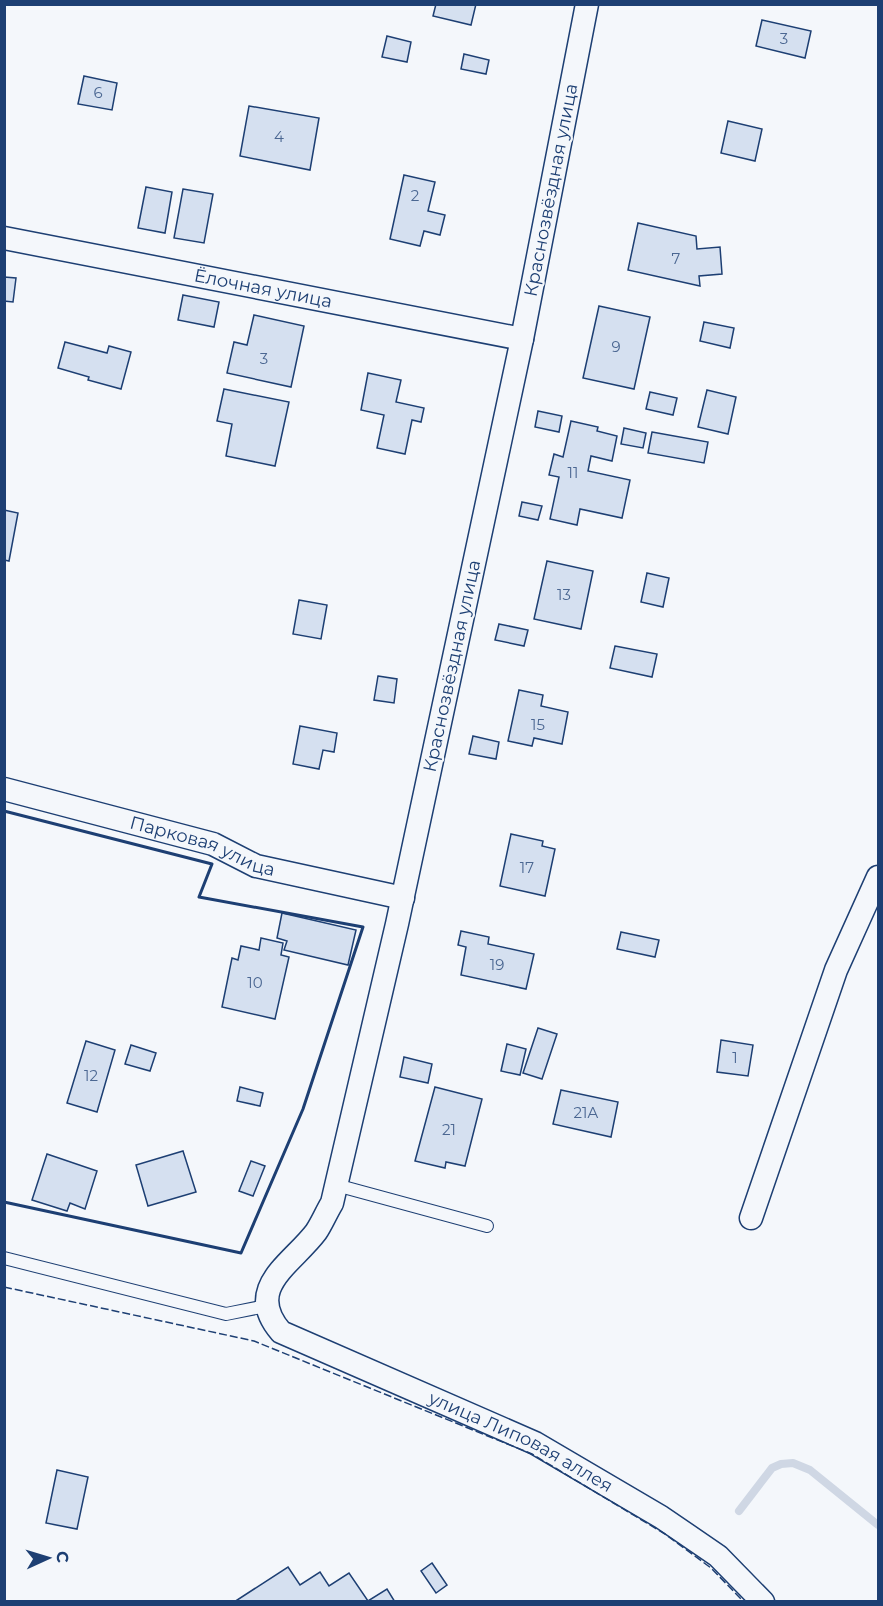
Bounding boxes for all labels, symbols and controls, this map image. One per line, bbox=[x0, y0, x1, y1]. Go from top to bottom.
house number: 3 bbox=[780, 29, 788, 48]
street label: Краснозвёздная улица bbox=[520, 82, 582, 298]
house number: 6 bbox=[93, 83, 103, 102]
house number: 4 bbox=[274, 127, 284, 146]
house number: 2 bbox=[411, 186, 419, 205]
house number: 7 bbox=[672, 249, 681, 268]
street label: Ёлочная улица bbox=[192, 264, 334, 313]
house number: 9 bbox=[611, 337, 621, 356]
house number: 3 bbox=[260, 349, 268, 368]
house number: 11 bbox=[568, 463, 578, 482]
street label: Краснозвёздная улица bbox=[419, 558, 485, 774]
house number: 13 bbox=[557, 585, 571, 604]
house number: 15 bbox=[531, 715, 545, 734]
street label: Парковая улица bbox=[128, 812, 277, 881]
house number: 17 bbox=[520, 858, 534, 877]
house number: 19 bbox=[490, 955, 504, 974]
house number: 10 bbox=[247, 973, 263, 992]
house number: 1 bbox=[732, 1048, 738, 1067]
house number: 12 bbox=[84, 1066, 98, 1085]
house number: 21А bbox=[573, 1103, 599, 1122]
house number: 21 bbox=[442, 1120, 456, 1139]
street label: улица Липовая аллея bbox=[424, 1386, 617, 1497]
north arrow bbox=[18, 1528, 78, 1588]
text: С bbox=[53, 1551, 72, 1564]

